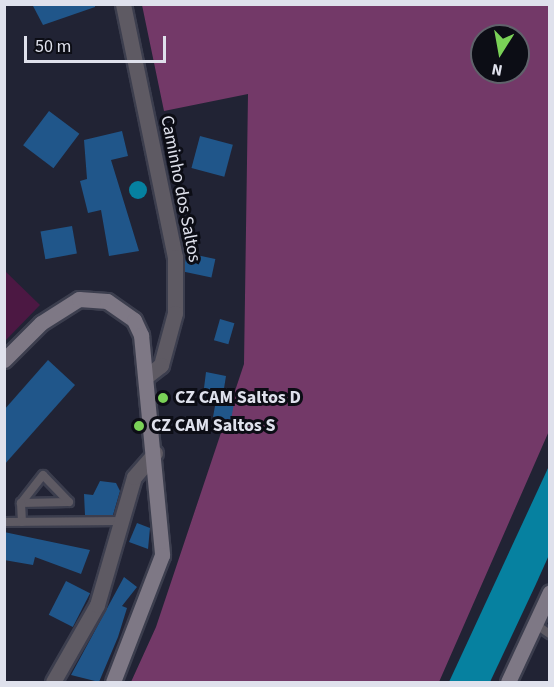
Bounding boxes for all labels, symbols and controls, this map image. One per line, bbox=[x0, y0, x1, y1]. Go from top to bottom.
scale bar bbox=[27, 24, 170, 62]
north arrow bbox=[470, 24, 530, 84]
text: 50 m bbox=[35, 34, 71, 59]
text: N bbox=[490, 58, 504, 82]
street label: Caminho dos Saltos bbox=[155, 114, 205, 264]
place label: CZ CAM Saltos D bbox=[175, 387, 301, 409]
marker: CZ CAM Saltos D bbox=[156, 391, 170, 405]
place label: CZ CAM Saltos S bbox=[151, 415, 275, 437]
marker: CZ CAM Saltos S bbox=[132, 419, 146, 433]

